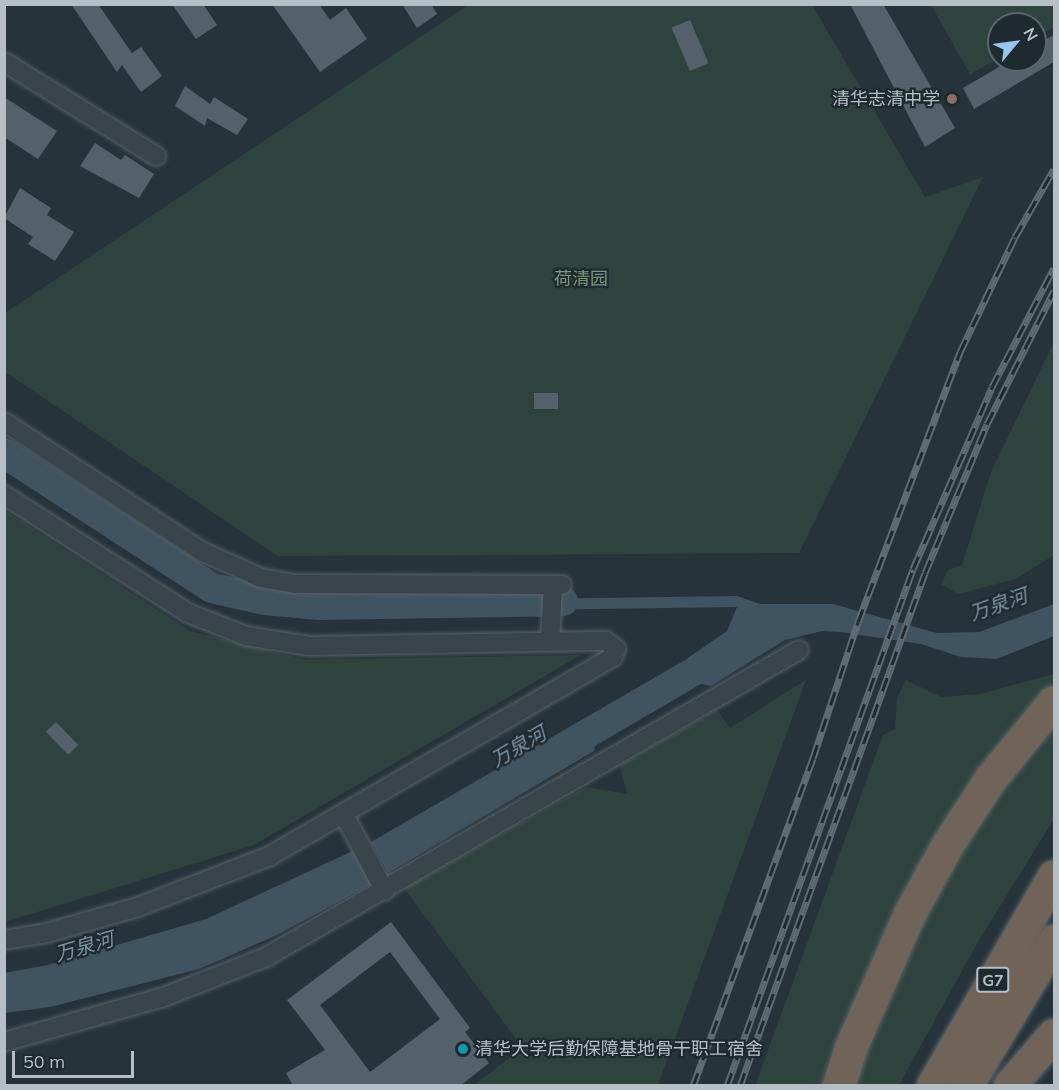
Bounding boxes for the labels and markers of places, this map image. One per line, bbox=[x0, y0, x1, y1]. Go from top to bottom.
place label: 清华志清中学 bbox=[832, 88, 940, 110]
marker: 清华志清中学 bbox=[945, 92, 959, 106]
place label: 清华大学后勤保障基地骨干职工宿舍 bbox=[475, 1038, 763, 1060]
marker: 清华大学后勤保障基地骨干职工宿舍 bbox=[456, 1042, 470, 1056]

